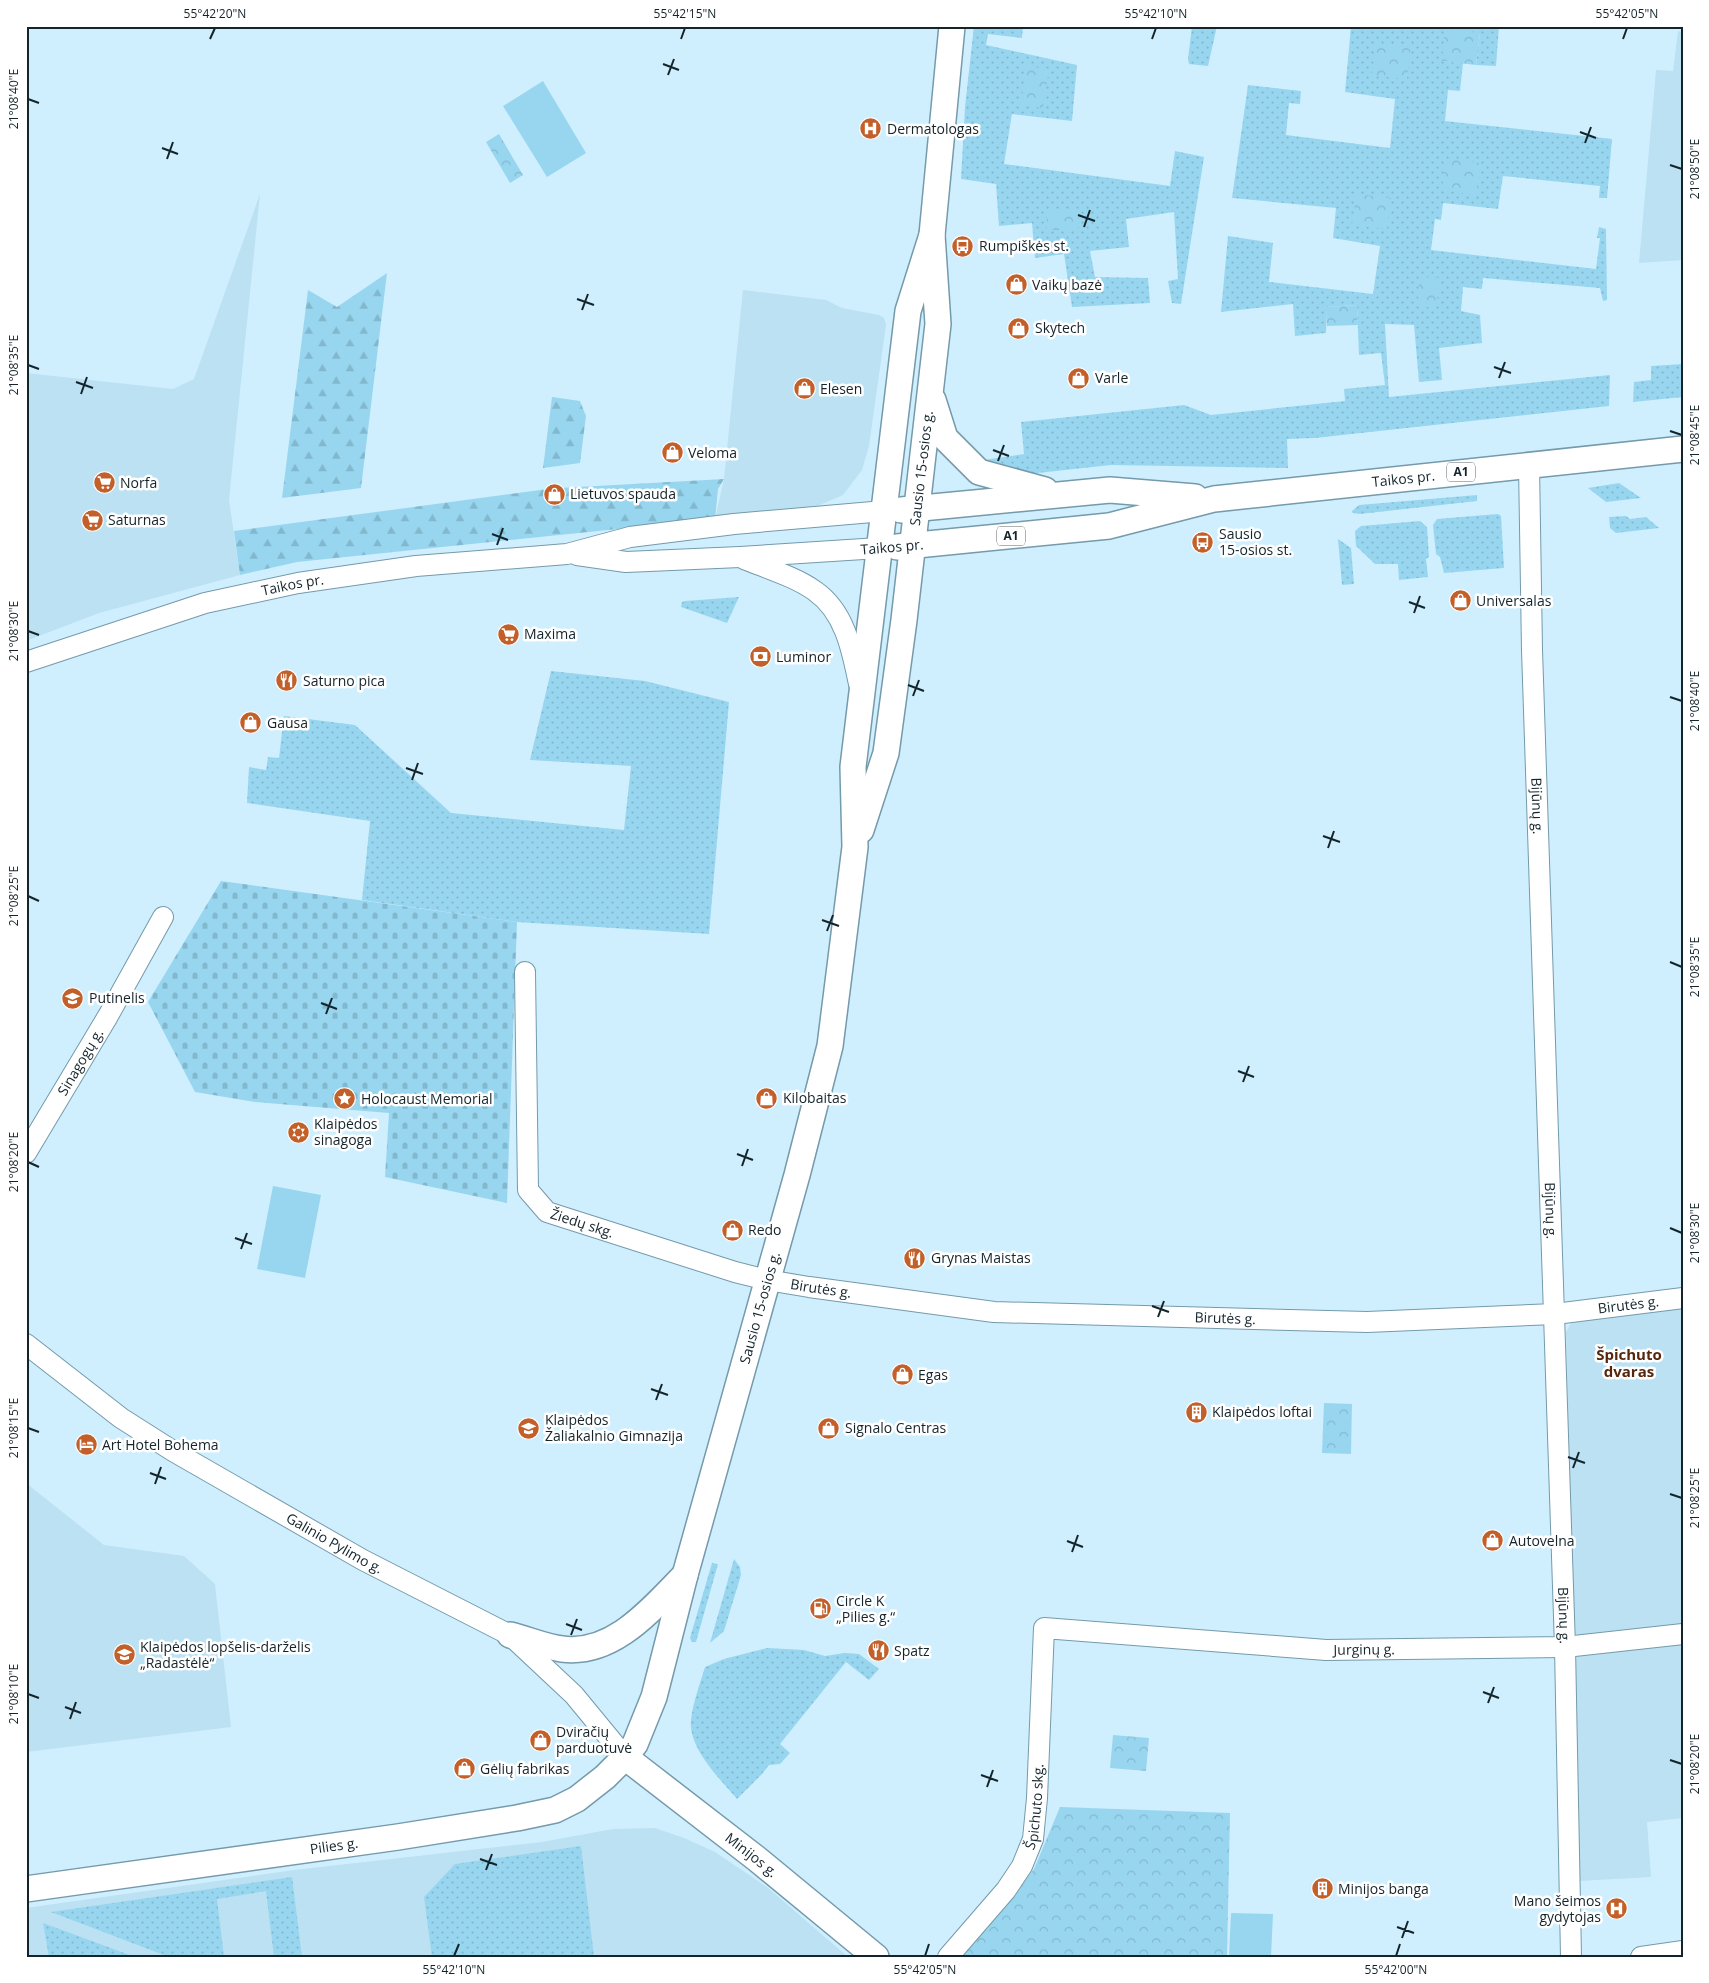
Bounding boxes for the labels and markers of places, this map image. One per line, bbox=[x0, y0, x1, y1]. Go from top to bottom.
hospital icon: Dermatologas bbox=[859, 117, 883, 141]
place label: Dermatologas bbox=[887, 119, 979, 138]
bus stop icon: Rumpiškės st. bbox=[951, 234, 975, 258]
place label: Rumpiškės st. bbox=[979, 236, 1069, 255]
shop icon: Vaikų bazė bbox=[1004, 273, 1028, 297]
place label: Vaikų bazė bbox=[1032, 275, 1102, 294]
shop icon: Skytech bbox=[1007, 316, 1031, 340]
place label: Skytech bbox=[1035, 318, 1085, 337]
shop icon: Varle bbox=[1067, 366, 1091, 390]
place label: Varle bbox=[1095, 368, 1128, 387]
shop icon: Elesen bbox=[792, 377, 816, 401]
place label: Elesen bbox=[820, 379, 862, 398]
shop icon: Veloma bbox=[660, 441, 684, 465]
place label: Veloma bbox=[688, 443, 737, 462]
supermarket icon: Norfa bbox=[92, 471, 116, 495]
place label: Norfa bbox=[120, 473, 157, 492]
shop icon: Lietuvos spauda bbox=[542, 482, 566, 506]
place label: Lietuvos spauda bbox=[570, 484, 676, 503]
supermarket icon: Saturnas bbox=[80, 508, 104, 532]
place label: Saturnas bbox=[108, 510, 166, 529]
place label: Sausio 15-osios st. bbox=[1219, 524, 1292, 559]
bus stop icon: Sausio 15-osios st. bbox=[1191, 530, 1215, 554]
shop icon: Universalas bbox=[1448, 589, 1472, 613]
place label: Universalas bbox=[1476, 591, 1552, 610]
supermarket icon: Maxima bbox=[496, 622, 520, 646]
place label: Maxima bbox=[524, 624, 576, 643]
bank icon: Luminor bbox=[748, 645, 772, 669]
place label: Luminor bbox=[776, 647, 831, 666]
restaurant icon: Saturno pica bbox=[275, 669, 299, 693]
place label: Saturno pica bbox=[303, 671, 385, 690]
shop icon: Gausa bbox=[239, 711, 263, 735]
place label: Gausa bbox=[267, 713, 308, 732]
school or university icon: Putinelis bbox=[61, 986, 85, 1010]
place label: Putinelis bbox=[89, 988, 145, 1007]
shop icon: Kilobaitas bbox=[755, 1086, 779, 1110]
place icon: Holocaust Memorial bbox=[333, 1087, 357, 1111]
place label: Kilobaitas bbox=[783, 1088, 847, 1107]
place label: Holocaust Memorial bbox=[361, 1089, 492, 1108]
place label: Klaipėdos sinagoga bbox=[314, 1114, 378, 1149]
synagogue icon: Klaipėdos sinagoga bbox=[286, 1120, 310, 1144]
shop icon: Redo bbox=[720, 1218, 744, 1242]
place label: Redo bbox=[748, 1220, 782, 1239]
restaurant icon: Grynas Maistas bbox=[903, 1246, 927, 1270]
place label: Grynas Maistas bbox=[931, 1248, 1031, 1267]
shop icon: Egas bbox=[890, 1363, 914, 1387]
place label: Egas bbox=[918, 1365, 948, 1384]
building icon: Klaipėdos loftai bbox=[1184, 1400, 1208, 1424]
place label: Klaipėdos loftai bbox=[1212, 1402, 1312, 1421]
place label: Klaipėdos Žaliakalnio Gimnazija bbox=[545, 1410, 683, 1445]
school or university icon: Klaipėdos Žaliakalnio Gimnazija bbox=[517, 1416, 541, 1440]
shop icon: Signalo Centras bbox=[817, 1416, 841, 1440]
place label: Signalo Centras bbox=[845, 1418, 947, 1437]
hotel icon: Art Hotel Bohema bbox=[74, 1433, 98, 1457]
place label: Art Hotel Bohema bbox=[102, 1435, 219, 1454]
shop icon: Autovelna bbox=[1481, 1529, 1505, 1553]
place label: Autovelna bbox=[1509, 1531, 1575, 1550]
place label: Circle K „Pilies g.“ bbox=[836, 1591, 895, 1626]
fuel station icon: Circle K „Pilies g.“ bbox=[808, 1597, 832, 1621]
place label: Klaipėdos lopšelis-darželis „Radastėlė“ bbox=[140, 1637, 311, 1672]
restaurant icon: Spatz bbox=[866, 1639, 890, 1663]
place label: Spatz bbox=[894, 1641, 930, 1660]
school or university icon: Klaipėdos lopšelis-darželis „Radastėlė“ bbox=[112, 1643, 136, 1667]
place label: Dviračių parduotuvė bbox=[556, 1722, 632, 1757]
shop icon: Dviračių parduotuvė bbox=[528, 1728, 552, 1752]
shop icon: Gėlių fabrikas bbox=[452, 1757, 476, 1781]
place label: Gėlių fabrikas bbox=[480, 1759, 570, 1778]
building icon: Minijos banga bbox=[1310, 1877, 1334, 1901]
place label: Minijos banga bbox=[1338, 1879, 1429, 1898]
place label: Mano šeimos gydytojas bbox=[1514, 1891, 1601, 1926]
hospital icon: Mano šeimos gydytojas bbox=[1605, 1897, 1629, 1921]

